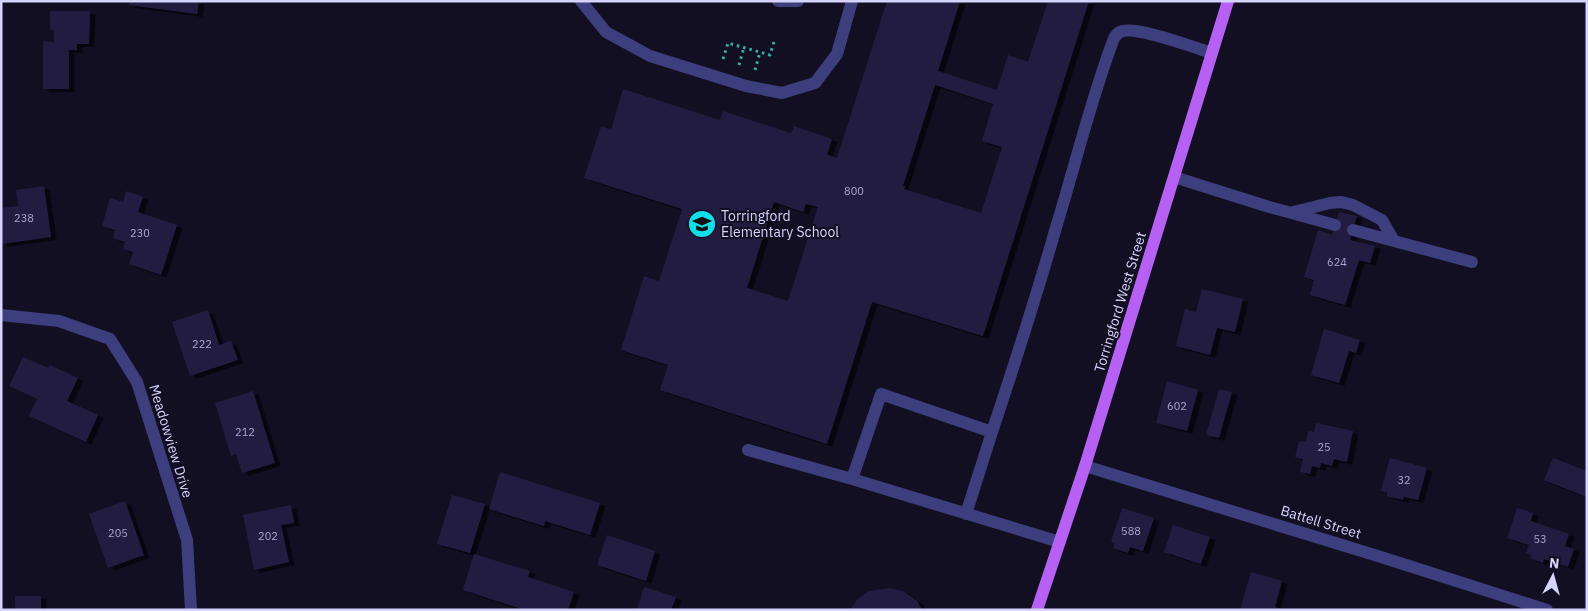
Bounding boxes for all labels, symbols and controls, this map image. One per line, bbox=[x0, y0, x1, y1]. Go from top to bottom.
house number: 800 bbox=[844, 184, 864, 198]
place label: Torringford Elementary School bbox=[721, 207, 839, 241]
school or university icon: Torringford Elementary School bbox=[687, 209, 717, 239]
house number: 238 bbox=[14, 211, 34, 225]
house number: 230 bbox=[130, 226, 150, 240]
street label: Torringford West Street bbox=[1090, 229, 1150, 375]
house number: 624 bbox=[1327, 255, 1347, 269]
house number: 222 bbox=[192, 337, 212, 351]
street label: Meadowview Drive bbox=[145, 382, 197, 500]
house number: 602 bbox=[1167, 399, 1187, 413]
house number: 212 bbox=[235, 425, 255, 439]
house number: 25 bbox=[1317, 440, 1331, 454]
house number: 32 bbox=[1397, 473, 1411, 487]
street label: Battell Street bbox=[1279, 501, 1363, 543]
house number: 588 bbox=[1121, 524, 1141, 538]
house number: 205 bbox=[108, 526, 128, 540]
house number: 202 bbox=[258, 529, 278, 543]
house number: 53 bbox=[1533, 532, 1547, 546]
north arrow bbox=[1528, 551, 1578, 601]
text: N bbox=[1548, 554, 1560, 573]

